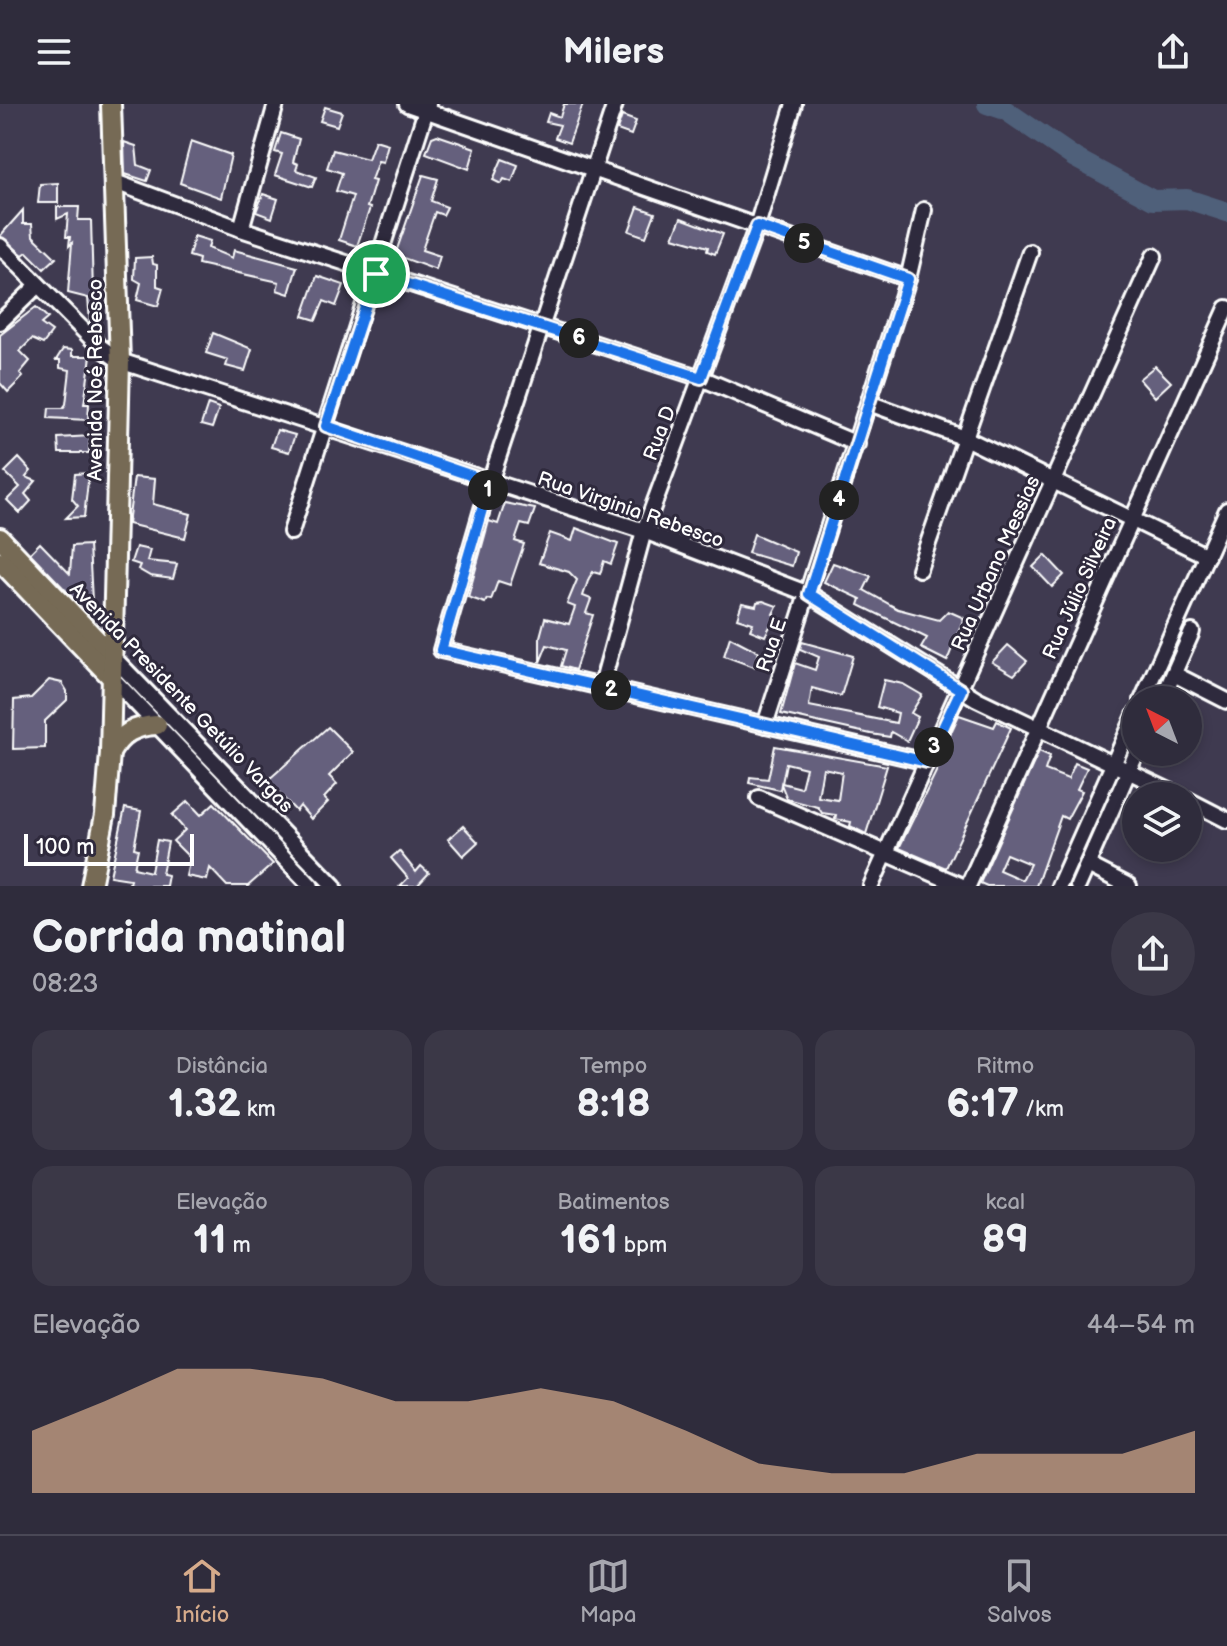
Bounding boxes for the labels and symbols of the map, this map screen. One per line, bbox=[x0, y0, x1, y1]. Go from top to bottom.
pin: 5 bbox=[784, 223, 824, 263]
pin bbox=[342, 240, 410, 308]
street label: Avenida Noé Rebesco bbox=[84, 279, 108, 481]
pin: 6 bbox=[559, 318, 599, 358]
street label: Rua D bbox=[639, 403, 681, 464]
street label: Rua Virginia Rebesco bbox=[534, 467, 727, 553]
pin: 1 bbox=[468, 470, 508, 510]
street label: Rua Urbano Messias bbox=[946, 472, 1045, 655]
pin: 4 bbox=[819, 480, 859, 520]
street label: Rua Júlio Silveira bbox=[1038, 514, 1122, 663]
street label: Avenida Presidente Getúlio Vargas bbox=[65, 577, 298, 818]
street label: Rua E bbox=[752, 615, 792, 675]
pin: 2 bbox=[591, 670, 631, 710]
north arrow bbox=[1122, 686, 1202, 766]
pin: 3 bbox=[914, 727, 954, 767]
scale bar bbox=[24, 830, 194, 866]

